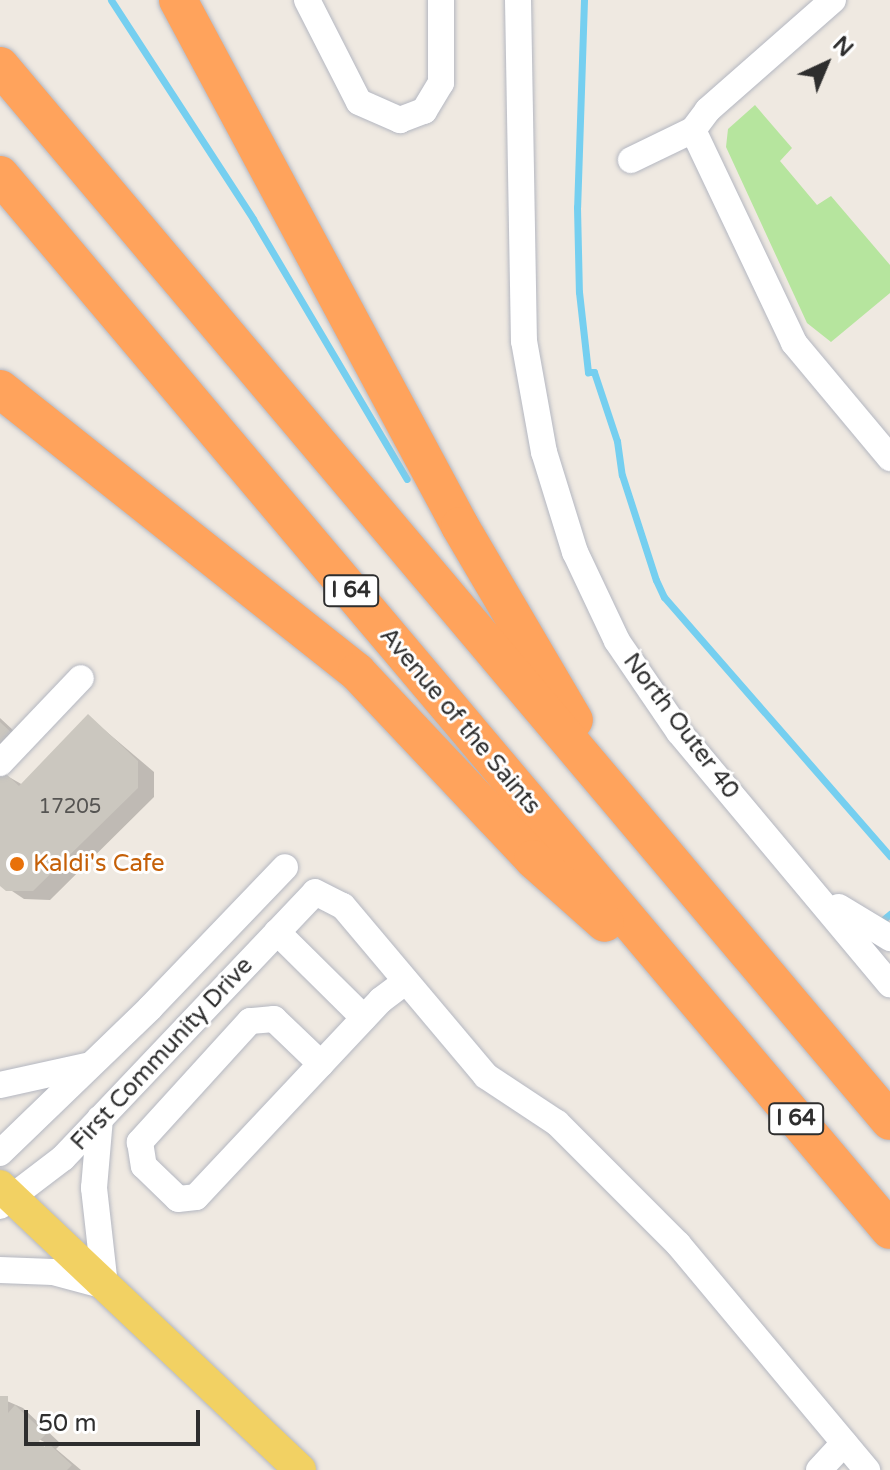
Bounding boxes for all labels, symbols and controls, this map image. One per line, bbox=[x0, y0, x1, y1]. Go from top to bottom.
north arrow bbox=[786, 24, 866, 104]
text: N bbox=[827, 31, 858, 62]
road number: I 64 bbox=[323, 573, 379, 609]
street label: Avenue of the Saints bbox=[373, 622, 547, 820]
street label: North Outer 40 bbox=[617, 648, 745, 804]
house number: 17205 bbox=[39, 795, 101, 819]
place label: Kaldi's Cafe bbox=[33, 850, 165, 878]
marker: Kaldi's Cafe bbox=[8, 855, 26, 873]
street label: First Community Drive bbox=[65, 951, 259, 1157]
road number: I 64 bbox=[768, 1101, 824, 1137]
scale bar bbox=[28, 1394, 204, 1444]
text: 50 m bbox=[38, 1409, 96, 1438]

